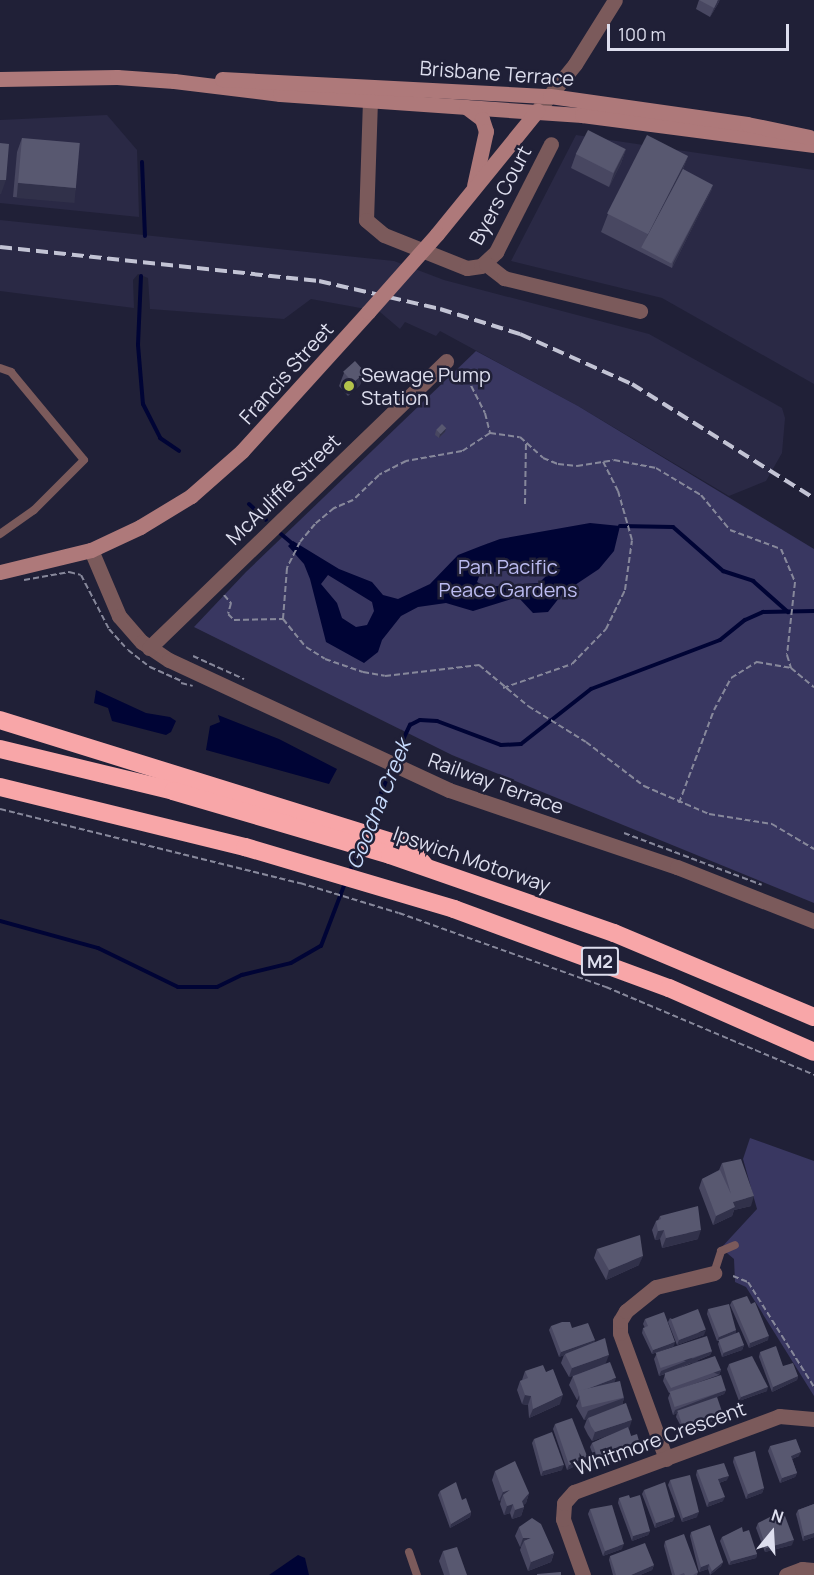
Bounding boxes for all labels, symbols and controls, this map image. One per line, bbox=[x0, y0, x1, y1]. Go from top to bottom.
scale bar bbox=[610, 12, 792, 50]
text: 100 m bbox=[618, 22, 666, 46]
street label: Brisbane Terrace bbox=[419, 56, 575, 90]
street label: Byers Court bbox=[464, 141, 536, 249]
street label: Francis Street bbox=[234, 317, 338, 429]
place label: Sewage Pump Station bbox=[361, 362, 491, 409]
marker: Sewage Pump Station bbox=[342, 379, 356, 393]
street label: McAuliffe Street bbox=[221, 429, 345, 549]
park label: Pan Pacific Peace Gardens bbox=[439, 554, 577, 601]
water label: Goodna Creek bbox=[341, 735, 415, 873]
street label: Railway Terrace bbox=[425, 747, 567, 819]
street label: Ipswich Motorway bbox=[390, 821, 554, 897]
road number: M2 bbox=[580, 946, 620, 976]
street label: Whitmore Crescent bbox=[571, 1396, 749, 1480]
north arrow bbox=[742, 1503, 802, 1563]
text: N bbox=[769, 1504, 786, 1528]

